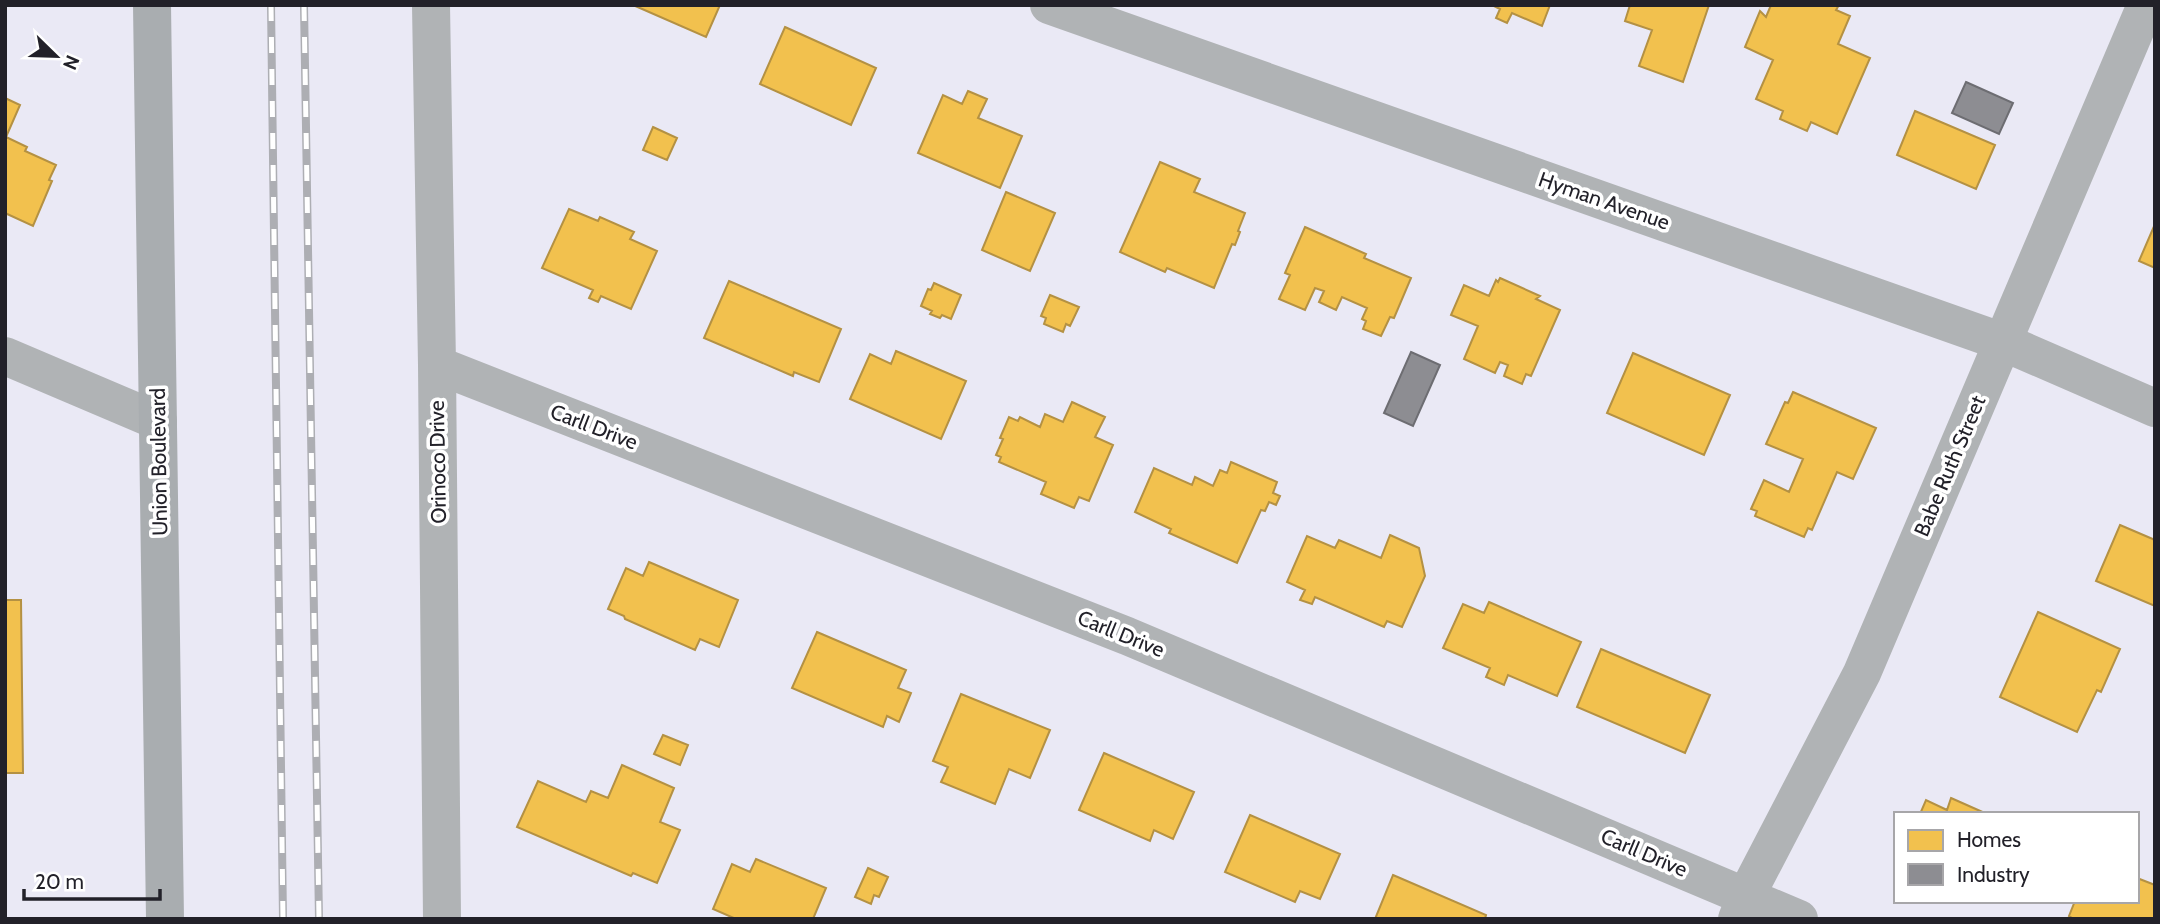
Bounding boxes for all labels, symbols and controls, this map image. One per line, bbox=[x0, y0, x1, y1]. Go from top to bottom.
north arrow bbox=[21, 21, 91, 91]
text: N bbox=[58, 52, 84, 73]
street label: Hyman Avenue bbox=[1535, 166, 1673, 235]
street label: Union Boulevard bbox=[145, 388, 172, 536]
street label: Babe Ruth Street bbox=[1909, 392, 1990, 540]
street label: Carll Drive bbox=[547, 398, 642, 455]
street label: Orinoco Drive bbox=[424, 400, 451, 524]
street label: Carll Drive bbox=[1074, 605, 1168, 662]
legend bbox=[1894, 812, 2139, 903]
street label: Carll Drive bbox=[1597, 823, 1691, 882]
text: Homes bbox=[1957, 827, 2021, 852]
scale bar bbox=[24, 858, 161, 902]
text: Industry bbox=[1957, 862, 2030, 887]
text: 20 m bbox=[35, 869, 84, 894]

